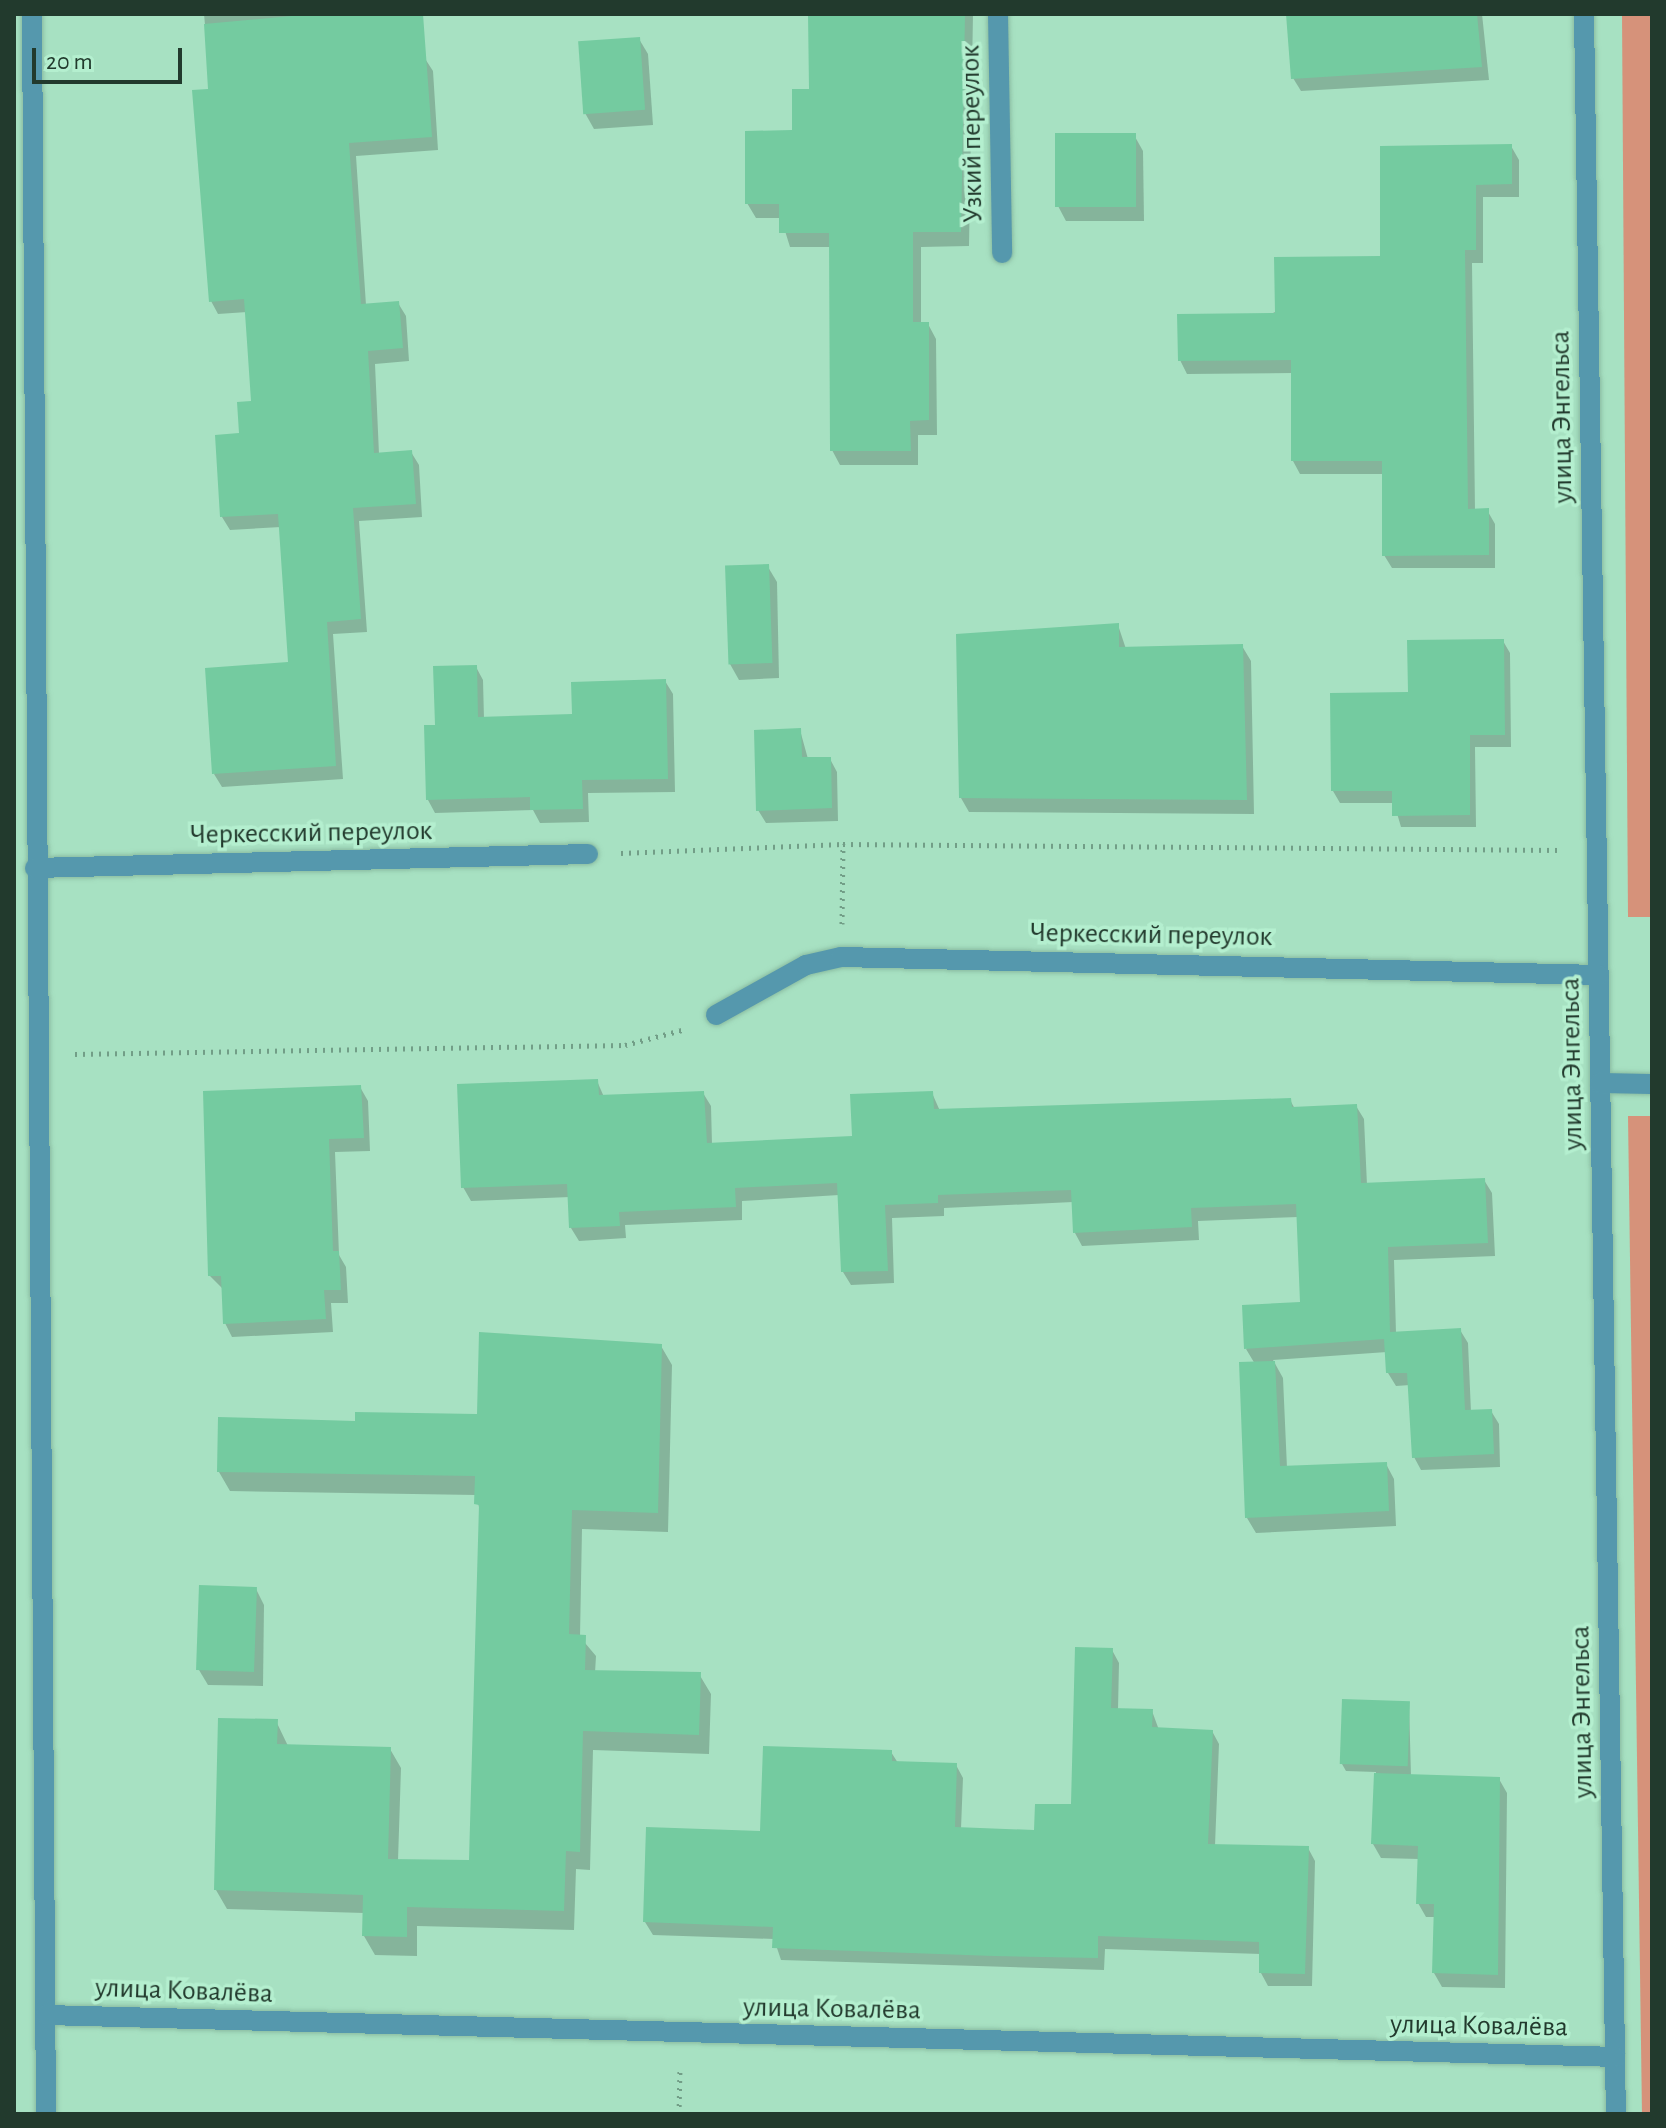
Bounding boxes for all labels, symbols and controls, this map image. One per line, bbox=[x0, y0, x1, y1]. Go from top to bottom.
scale bar bbox=[36, 32, 186, 82]
street label: Узкий переулок bbox=[954, 45, 990, 223]
text: 20 m bbox=[46, 50, 93, 74]
street label: улица Энгельса bbox=[1544, 330, 1580, 504]
street label: Черкесский переулок bbox=[190, 814, 432, 852]
street label: Черкесский переулок bbox=[1030, 916, 1272, 954]
street label: улица Энгельса bbox=[1554, 977, 1590, 1151]
street label: улица Энгельса bbox=[1564, 1625, 1600, 1799]
street label: улица Ковалёва bbox=[95, 1971, 273, 2011]
street label: улица Ковалёва bbox=[743, 1991, 921, 2027]
street label: улица Ковалёва bbox=[1390, 2008, 1568, 2044]

